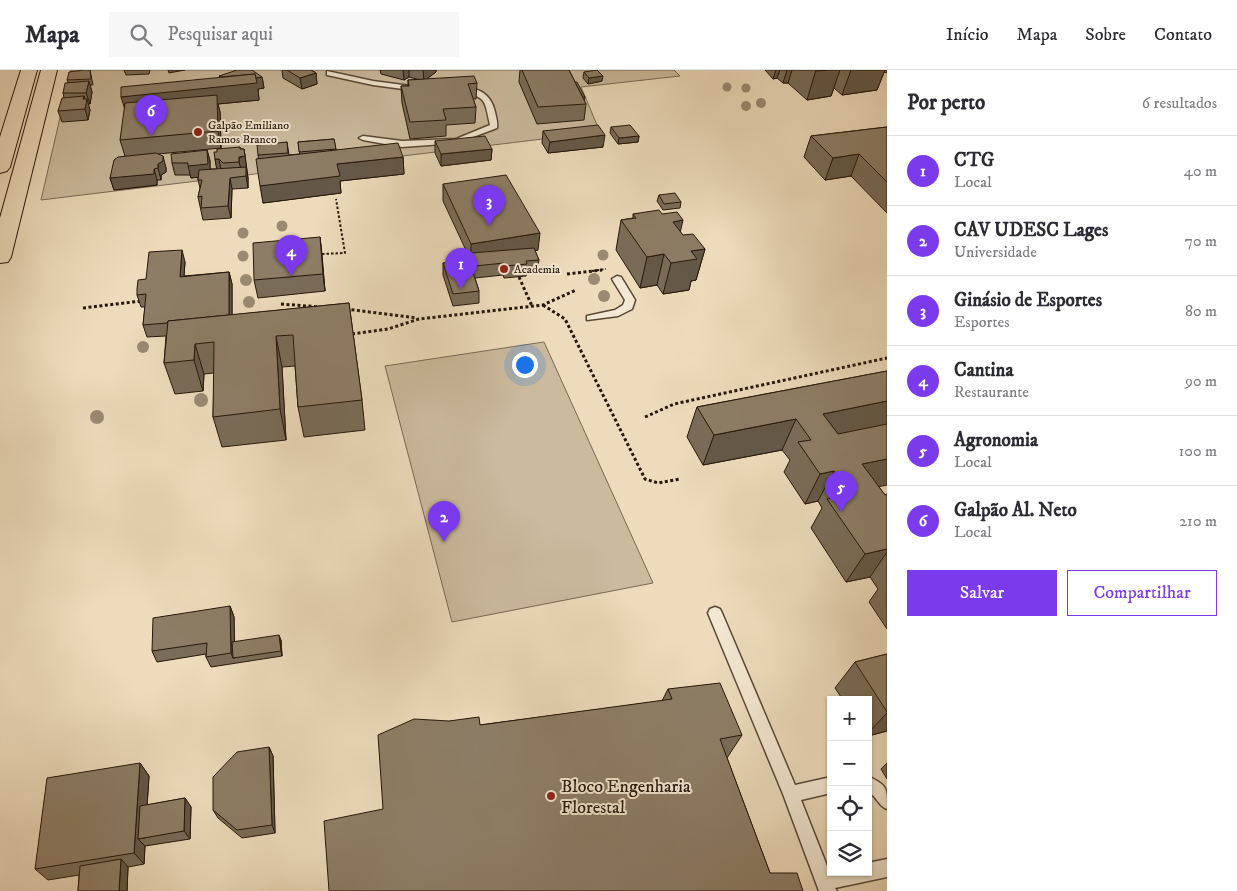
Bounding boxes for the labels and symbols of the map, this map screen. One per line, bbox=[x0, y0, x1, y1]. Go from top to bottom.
pin: 6 bbox=[135, 95, 167, 136]
place label: Galpão Emiliano Ramos Branco bbox=[208, 118, 289, 147]
marker: Galpão Emiliano Ramos Branco bbox=[192, 126, 204, 138]
pin: 3 bbox=[473, 185, 505, 226]
pin: 4 bbox=[275, 235, 307, 276]
pin: 1 bbox=[445, 248, 477, 289]
place label: Academia bbox=[514, 262, 561, 277]
marker: Academia bbox=[498, 263, 510, 275]
your location bbox=[512, 352, 538, 378]
pin: 5 bbox=[825, 471, 857, 512]
pin: 2 bbox=[428, 501, 460, 542]
place label: Bloco Engenharia Florestal bbox=[561, 776, 691, 819]
marker: Bloco Engenharia Florestal bbox=[545, 790, 557, 802]

